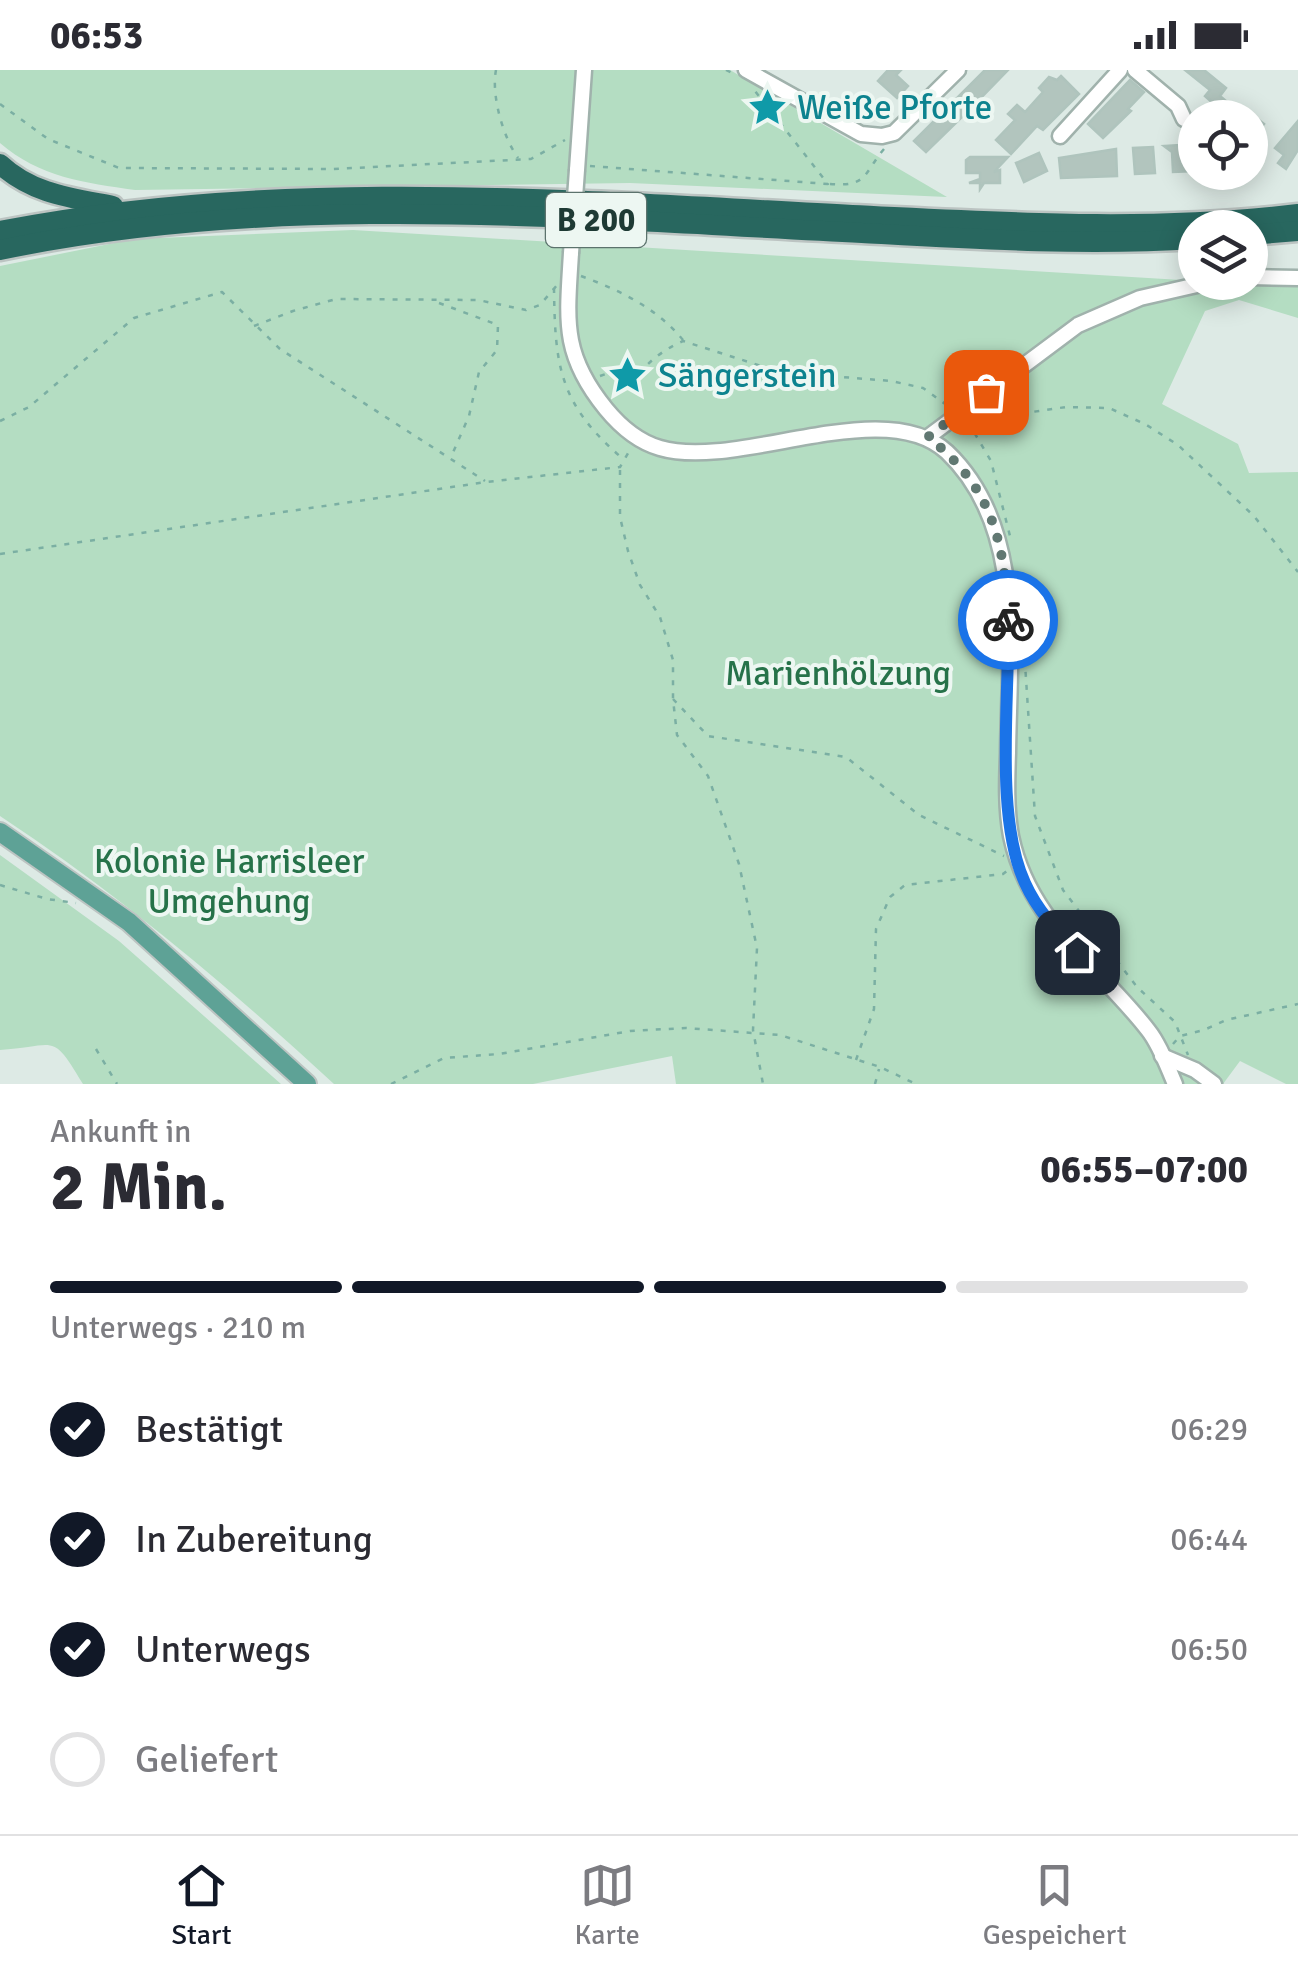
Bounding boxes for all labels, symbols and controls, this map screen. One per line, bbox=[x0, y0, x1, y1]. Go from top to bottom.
text: 06:53 bbox=[50, 12, 143, 59]
place icon: Weiße Pforte bbox=[746, 86, 788, 128]
place label: Weiße Pforte bbox=[797, 86, 992, 129]
map controls bbox=[1178, 100, 1268, 300]
button: locate bbox=[1178, 100, 1268, 190]
road number: B 200 bbox=[546, 193, 646, 247]
button: layers bbox=[1178, 210, 1268, 300]
pin bbox=[944, 350, 1029, 435]
place icon: Sängerstein bbox=[607, 354, 649, 396]
place label: Sängerstein bbox=[658, 354, 837, 397]
icon: bag bbox=[959, 365, 1014, 420]
courier bbox=[958, 570, 1058, 670]
icon: bike bbox=[981, 593, 1036, 648]
park label: Marienhölzung bbox=[725, 652, 951, 695]
park label: Kolonie Harrisleer Umgehung bbox=[94, 840, 364, 923]
pin bbox=[1035, 910, 1120, 995]
icon: home bbox=[1050, 925, 1105, 980]
text: Ankunft in bbox=[50, 1112, 192, 1151]
text: 06:55–07:00 bbox=[1040, 1146, 1248, 1193]
text: 2 Min. bbox=[50, 1148, 227, 1228]
text: Unterwegs · 210 m bbox=[50, 1308, 306, 1347]
icon: check bbox=[50, 1402, 105, 1457]
text: Bestätigt bbox=[135, 1406, 283, 1453]
text: 06:29 bbox=[1170, 1410, 1248, 1449]
icon: check bbox=[50, 1512, 105, 1567]
text: In Zubereitung bbox=[135, 1516, 373, 1563]
text: 06:44 bbox=[1170, 1520, 1248, 1559]
icon: check bbox=[50, 1622, 105, 1677]
text: Unterwegs bbox=[135, 1626, 311, 1673]
text: 06:50 bbox=[1170, 1630, 1248, 1669]
text: Geliefert bbox=[135, 1736, 278, 1783]
tab: Start bbox=[171, 1858, 232, 1952]
tab: Karte bbox=[575, 1858, 640, 1952]
tab: Gespeichert bbox=[983, 1858, 1127, 1952]

